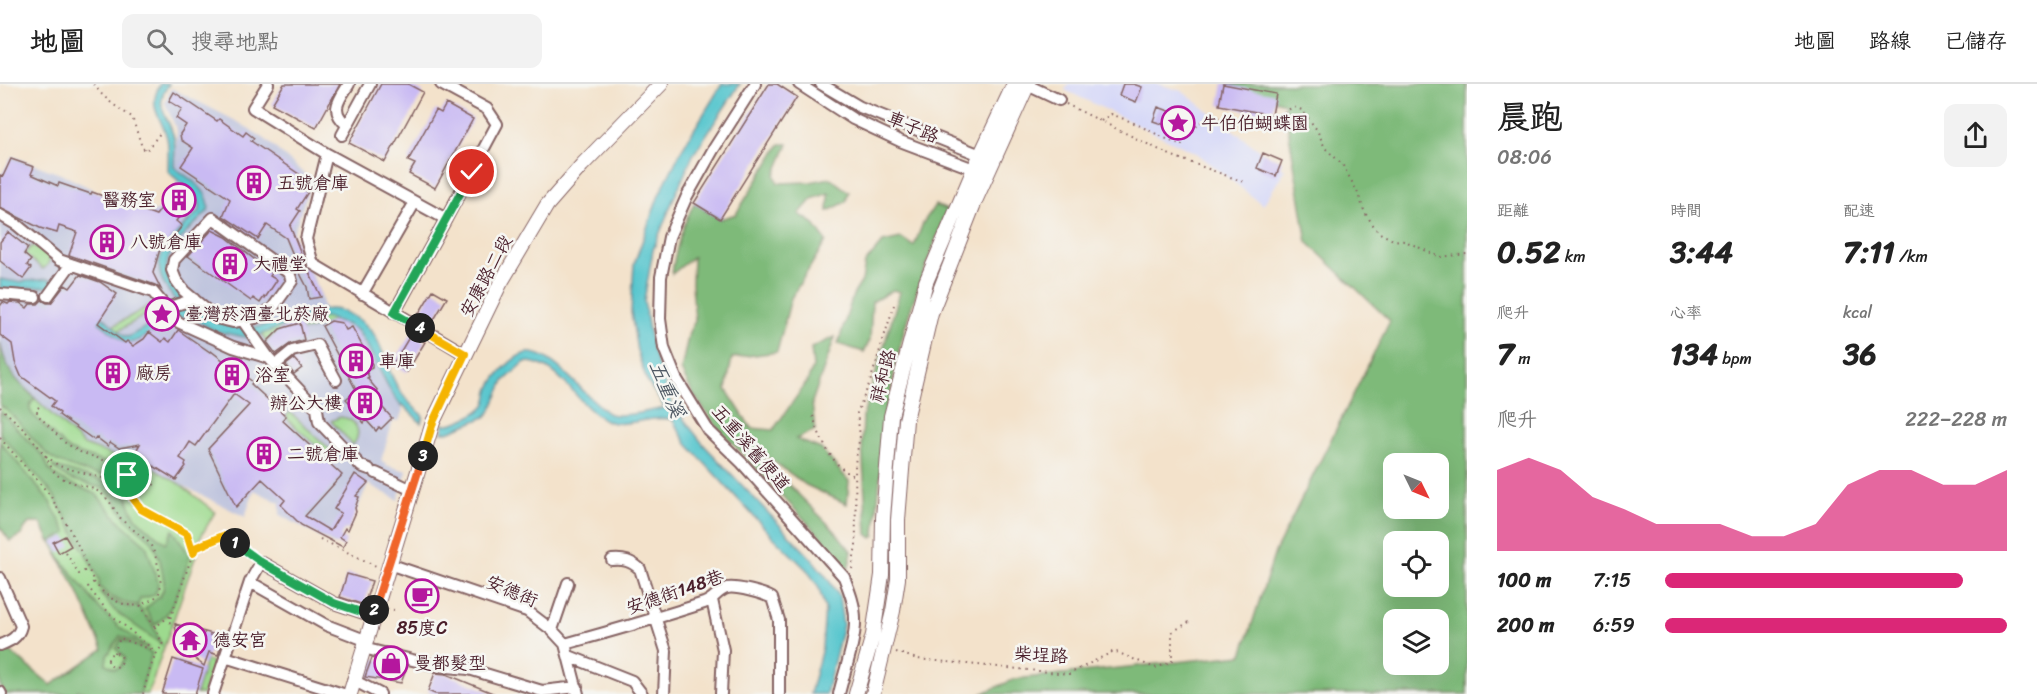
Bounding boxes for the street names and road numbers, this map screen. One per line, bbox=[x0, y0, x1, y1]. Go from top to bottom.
street label: 車子路 bbox=[882, 102, 944, 152]
street label: 安康路二段 bbox=[451, 229, 521, 323]
street label: 祥和路 bbox=[861, 346, 905, 406]
street label: 五重溪舊便道 bbox=[703, 397, 799, 499]
street label: 安德街148巷 bbox=[622, 560, 728, 624]
street label: 安德街 bbox=[481, 566, 543, 616]
street label: 柴埕路 bbox=[1013, 638, 1069, 672]

